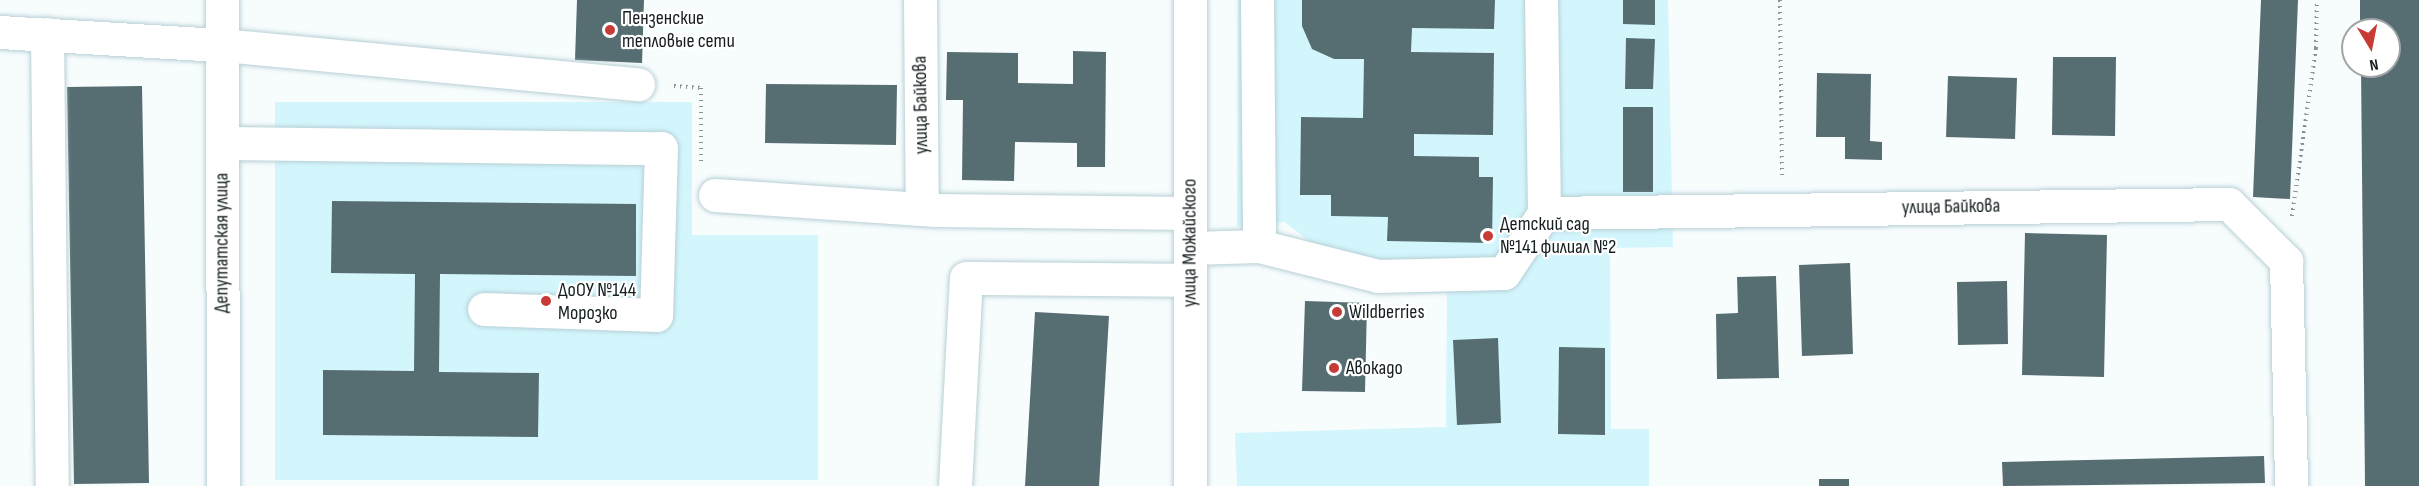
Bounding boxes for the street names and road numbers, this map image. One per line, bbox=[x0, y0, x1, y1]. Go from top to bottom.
street label: улица Байкова bbox=[908, 56, 934, 154]
street label: Депутатская улица bbox=[210, 173, 234, 313]
street label: улица Можайского bbox=[1178, 179, 1202, 307]
street label: улица Байкова bbox=[1902, 194, 2000, 220]

